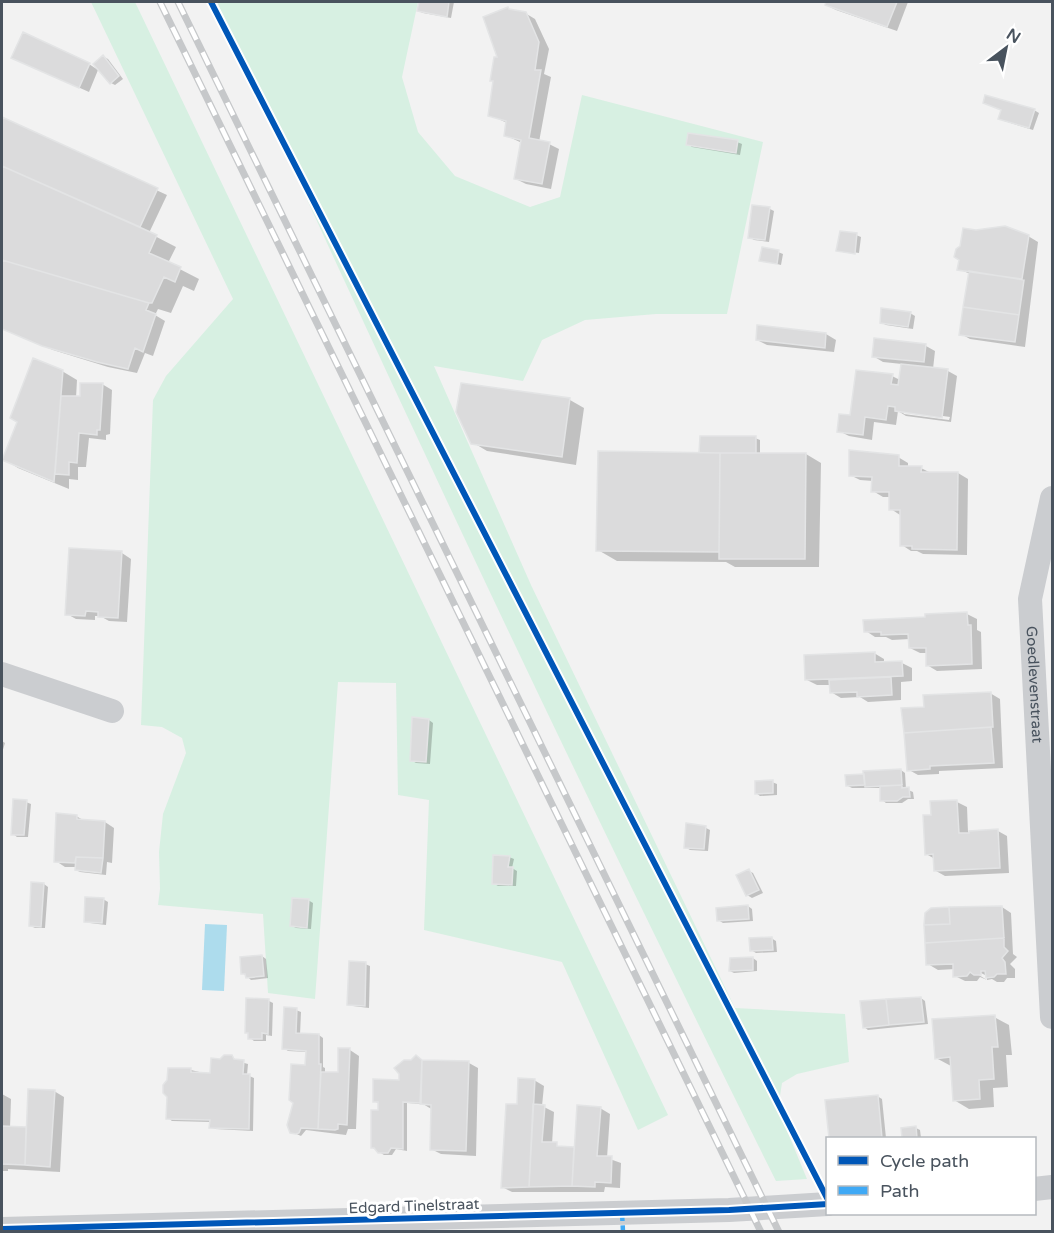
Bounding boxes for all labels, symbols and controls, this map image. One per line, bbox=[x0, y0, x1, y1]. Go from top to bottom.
north arrow bbox=[976, 18, 1036, 78]
text: N bbox=[1003, 24, 1024, 48]
street label: Goedlevenstraat bbox=[1022, 626, 1047, 744]
legend bbox=[826, 1137, 1036, 1215]
text: Cycle path bbox=[880, 1150, 969, 1172]
text: Path bbox=[880, 1180, 919, 1202]
street label: Edgard Tinelstraat bbox=[348, 1195, 480, 1217]

